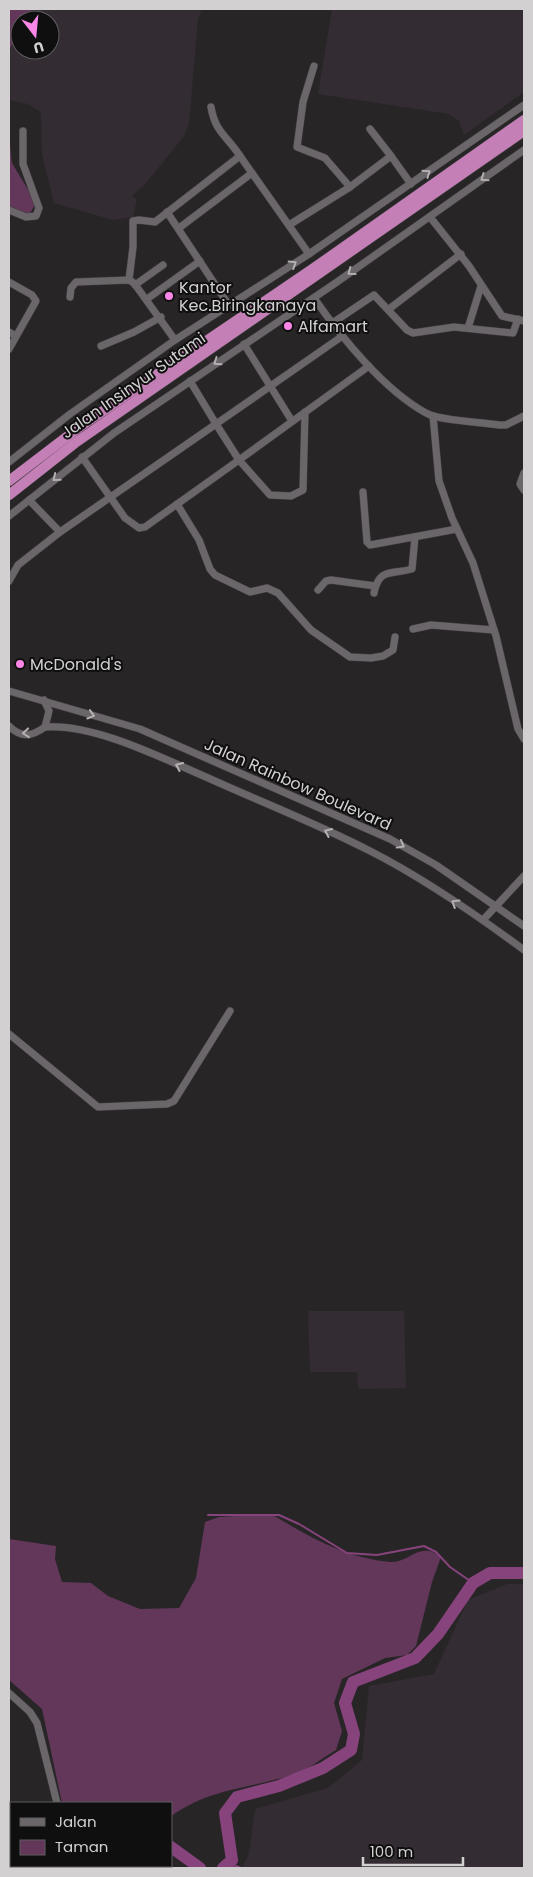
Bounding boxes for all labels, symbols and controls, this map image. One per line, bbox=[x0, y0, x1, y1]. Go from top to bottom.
north arrow bbox=[10, 10, 60, 60]
text: U bbox=[31, 37, 46, 59]
one-way arrow bbox=[421, 170, 431, 179]
one-way arrow bbox=[481, 172, 490, 181]
one-way arrow bbox=[287, 260, 296, 270]
one-way arrow bbox=[348, 266, 357, 275]
place label: Kantor Kec.Biringkanaya bbox=[179, 276, 316, 317]
marker: Kantor Kec.Biringkanaya bbox=[163, 290, 175, 302]
place label: Alfamart bbox=[298, 315, 368, 338]
marker: Alfamart bbox=[282, 320, 294, 332]
street label: Jalan Insinyur Sutami bbox=[56, 327, 210, 444]
one-way arrow bbox=[213, 356, 222, 365]
one-way arrow bbox=[53, 472, 62, 481]
place label: McDonald's bbox=[30, 653, 122, 676]
marker: McDonald's bbox=[14, 658, 26, 670]
one-way arrow bbox=[86, 709, 94, 719]
one-way arrow bbox=[21, 728, 29, 739]
street label: Jalan Rainbow Boulevard bbox=[201, 733, 395, 836]
one-way arrow bbox=[175, 761, 184, 772]
one-way arrow bbox=[324, 827, 333, 838]
one-way arrow bbox=[396, 839, 405, 849]
one-way arrow bbox=[452, 900, 461, 909]
legend bbox=[10, 1802, 172, 1867]
text: Jalan bbox=[55, 1811, 97, 1832]
scale bar bbox=[363, 1834, 463, 1866]
text: Taman bbox=[55, 1836, 108, 1857]
text: 100 m bbox=[370, 1841, 413, 1862]

